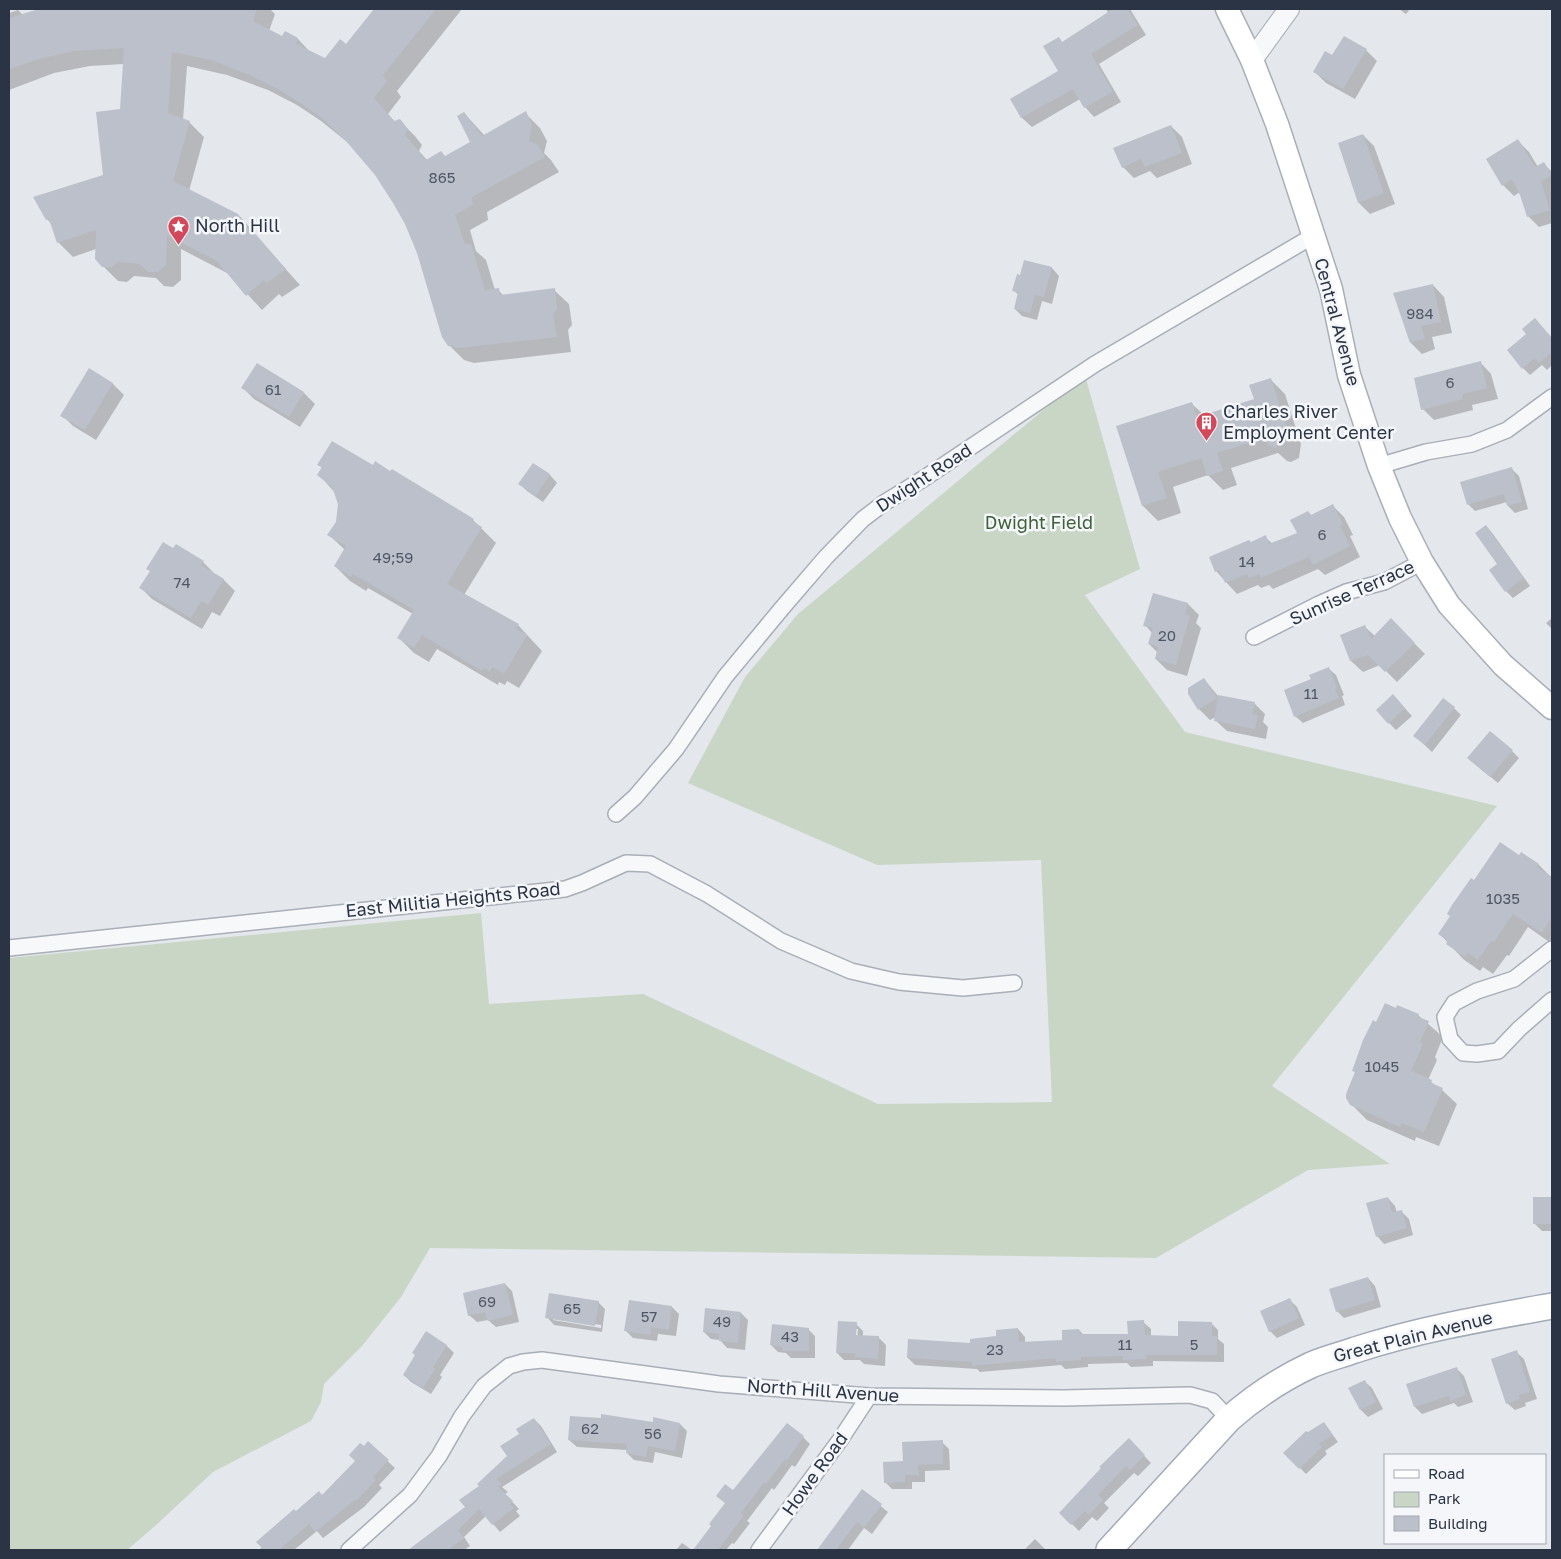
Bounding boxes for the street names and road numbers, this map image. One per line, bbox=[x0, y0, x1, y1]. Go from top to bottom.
street label: Central Avenue bbox=[1310, 255, 1366, 388]
street label: Dwight Road bbox=[871, 438, 975, 516]
street label: Sunrise Terrace bbox=[1286, 555, 1417, 629]
street label: East Militia Heights Road bbox=[344, 877, 561, 921]
street label: Great Plain Avenue bbox=[1331, 1306, 1495, 1366]
street label: North Hill Avenue bbox=[746, 1374, 900, 1406]
street label: Howe Road bbox=[777, 1427, 852, 1519]

